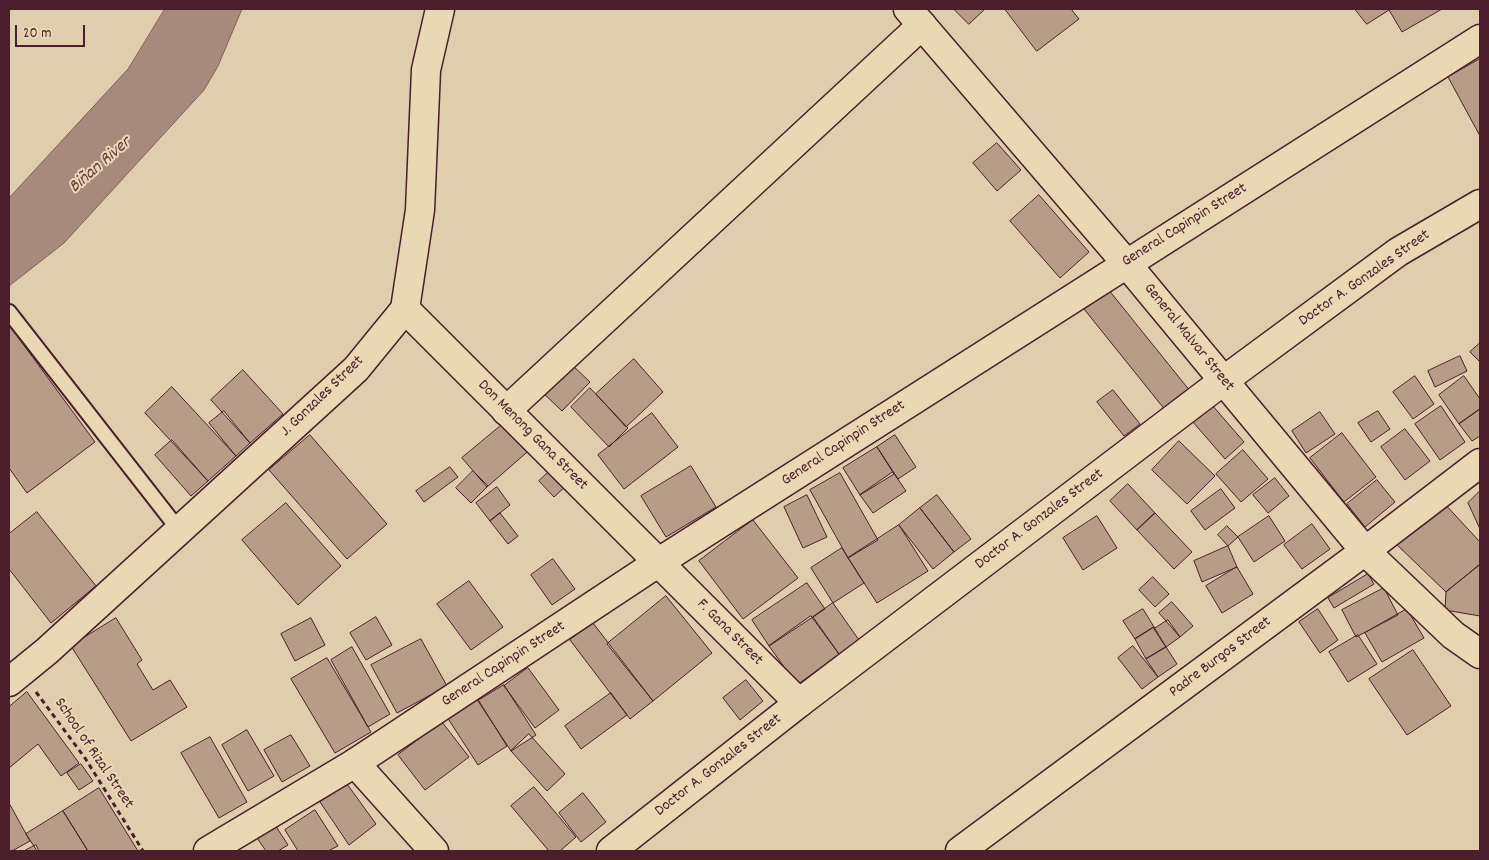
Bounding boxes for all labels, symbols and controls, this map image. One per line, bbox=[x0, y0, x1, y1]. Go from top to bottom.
scale bar bbox=[18, 15, 88, 47]
text: 20 m bbox=[23, 23, 51, 45]
water label: Biñan River bbox=[66, 133, 136, 199]
street label: General Capinpin Street bbox=[1119, 180, 1251, 272]
street label: Doctor A. Gonzales Street bbox=[1296, 226, 1434, 332]
street label: General Malvar Street bbox=[1138, 280, 1238, 396]
street label: J. Gonzales Street bbox=[277, 352, 369, 442]
street label: Don Menong Gana Street bbox=[473, 377, 591, 495]
street label: General Capinpin Street bbox=[778, 397, 910, 491]
street label: Doctor A. Gonzales Street bbox=[972, 465, 1108, 575]
street label: F. Gana Street bbox=[692, 596, 766, 670]
street label: Padre Burgos Street bbox=[1166, 613, 1276, 703]
street label: General Capinpin Street bbox=[438, 618, 570, 712]
street label: School of Rizal Street bbox=[49, 695, 137, 813]
street label: Doctor A. Gonzales Street bbox=[652, 710, 786, 822]

